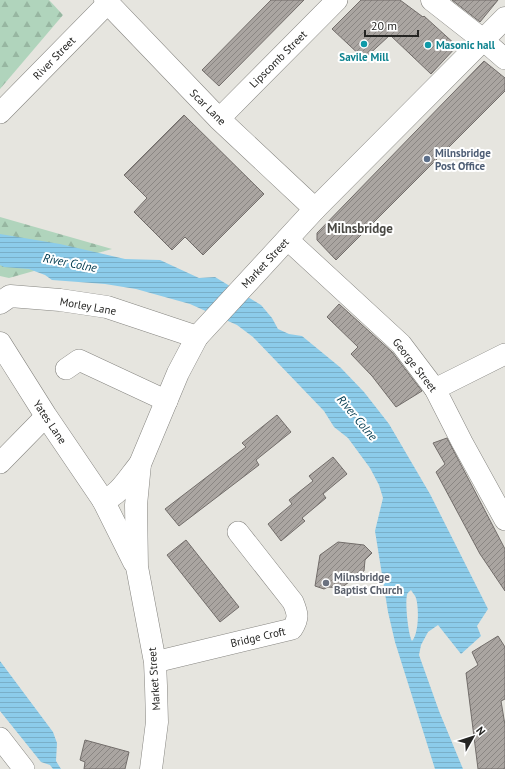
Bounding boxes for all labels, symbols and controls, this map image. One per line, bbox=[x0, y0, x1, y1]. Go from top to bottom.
scale bar bbox=[365, 12, 418, 38]
text: 20 m bbox=[371, 18, 397, 33]
street label: Lipscomb Street bbox=[246, 27, 310, 91]
street label: River Street bbox=[30, 33, 78, 83]
place label: Masonic hall bbox=[436, 38, 496, 52]
marker: Savile Mill bbox=[359, 39, 369, 49]
marker: Masonic hall bbox=[423, 40, 433, 50]
place label: Savile Mill bbox=[339, 50, 389, 64]
street label: Scar Lane bbox=[187, 86, 229, 128]
place label: Milnsbridge Post Office bbox=[435, 146, 491, 173]
marker: Milnsbridge Post Office bbox=[422, 154, 432, 164]
district label: Milnsbridge bbox=[327, 220, 393, 237]
street label: Market Street bbox=[238, 235, 292, 291]
water label: River Colne bbox=[42, 250, 99, 275]
street label: Morley Lane bbox=[59, 294, 118, 318]
street label: George Street bbox=[390, 335, 440, 395]
water label: River Colne bbox=[334, 392, 381, 444]
street label: Yates Lane bbox=[30, 397, 70, 447]
place label: Milnsbridge Baptist Church bbox=[334, 570, 403, 597]
marker: Milnsbridge Baptist Church bbox=[321, 578, 331, 588]
street label: Bridge Croft bbox=[229, 624, 287, 650]
street label: Market Street bbox=[145, 647, 163, 711]
north arrow bbox=[453, 717, 493, 757]
text: N bbox=[473, 723, 488, 738]

